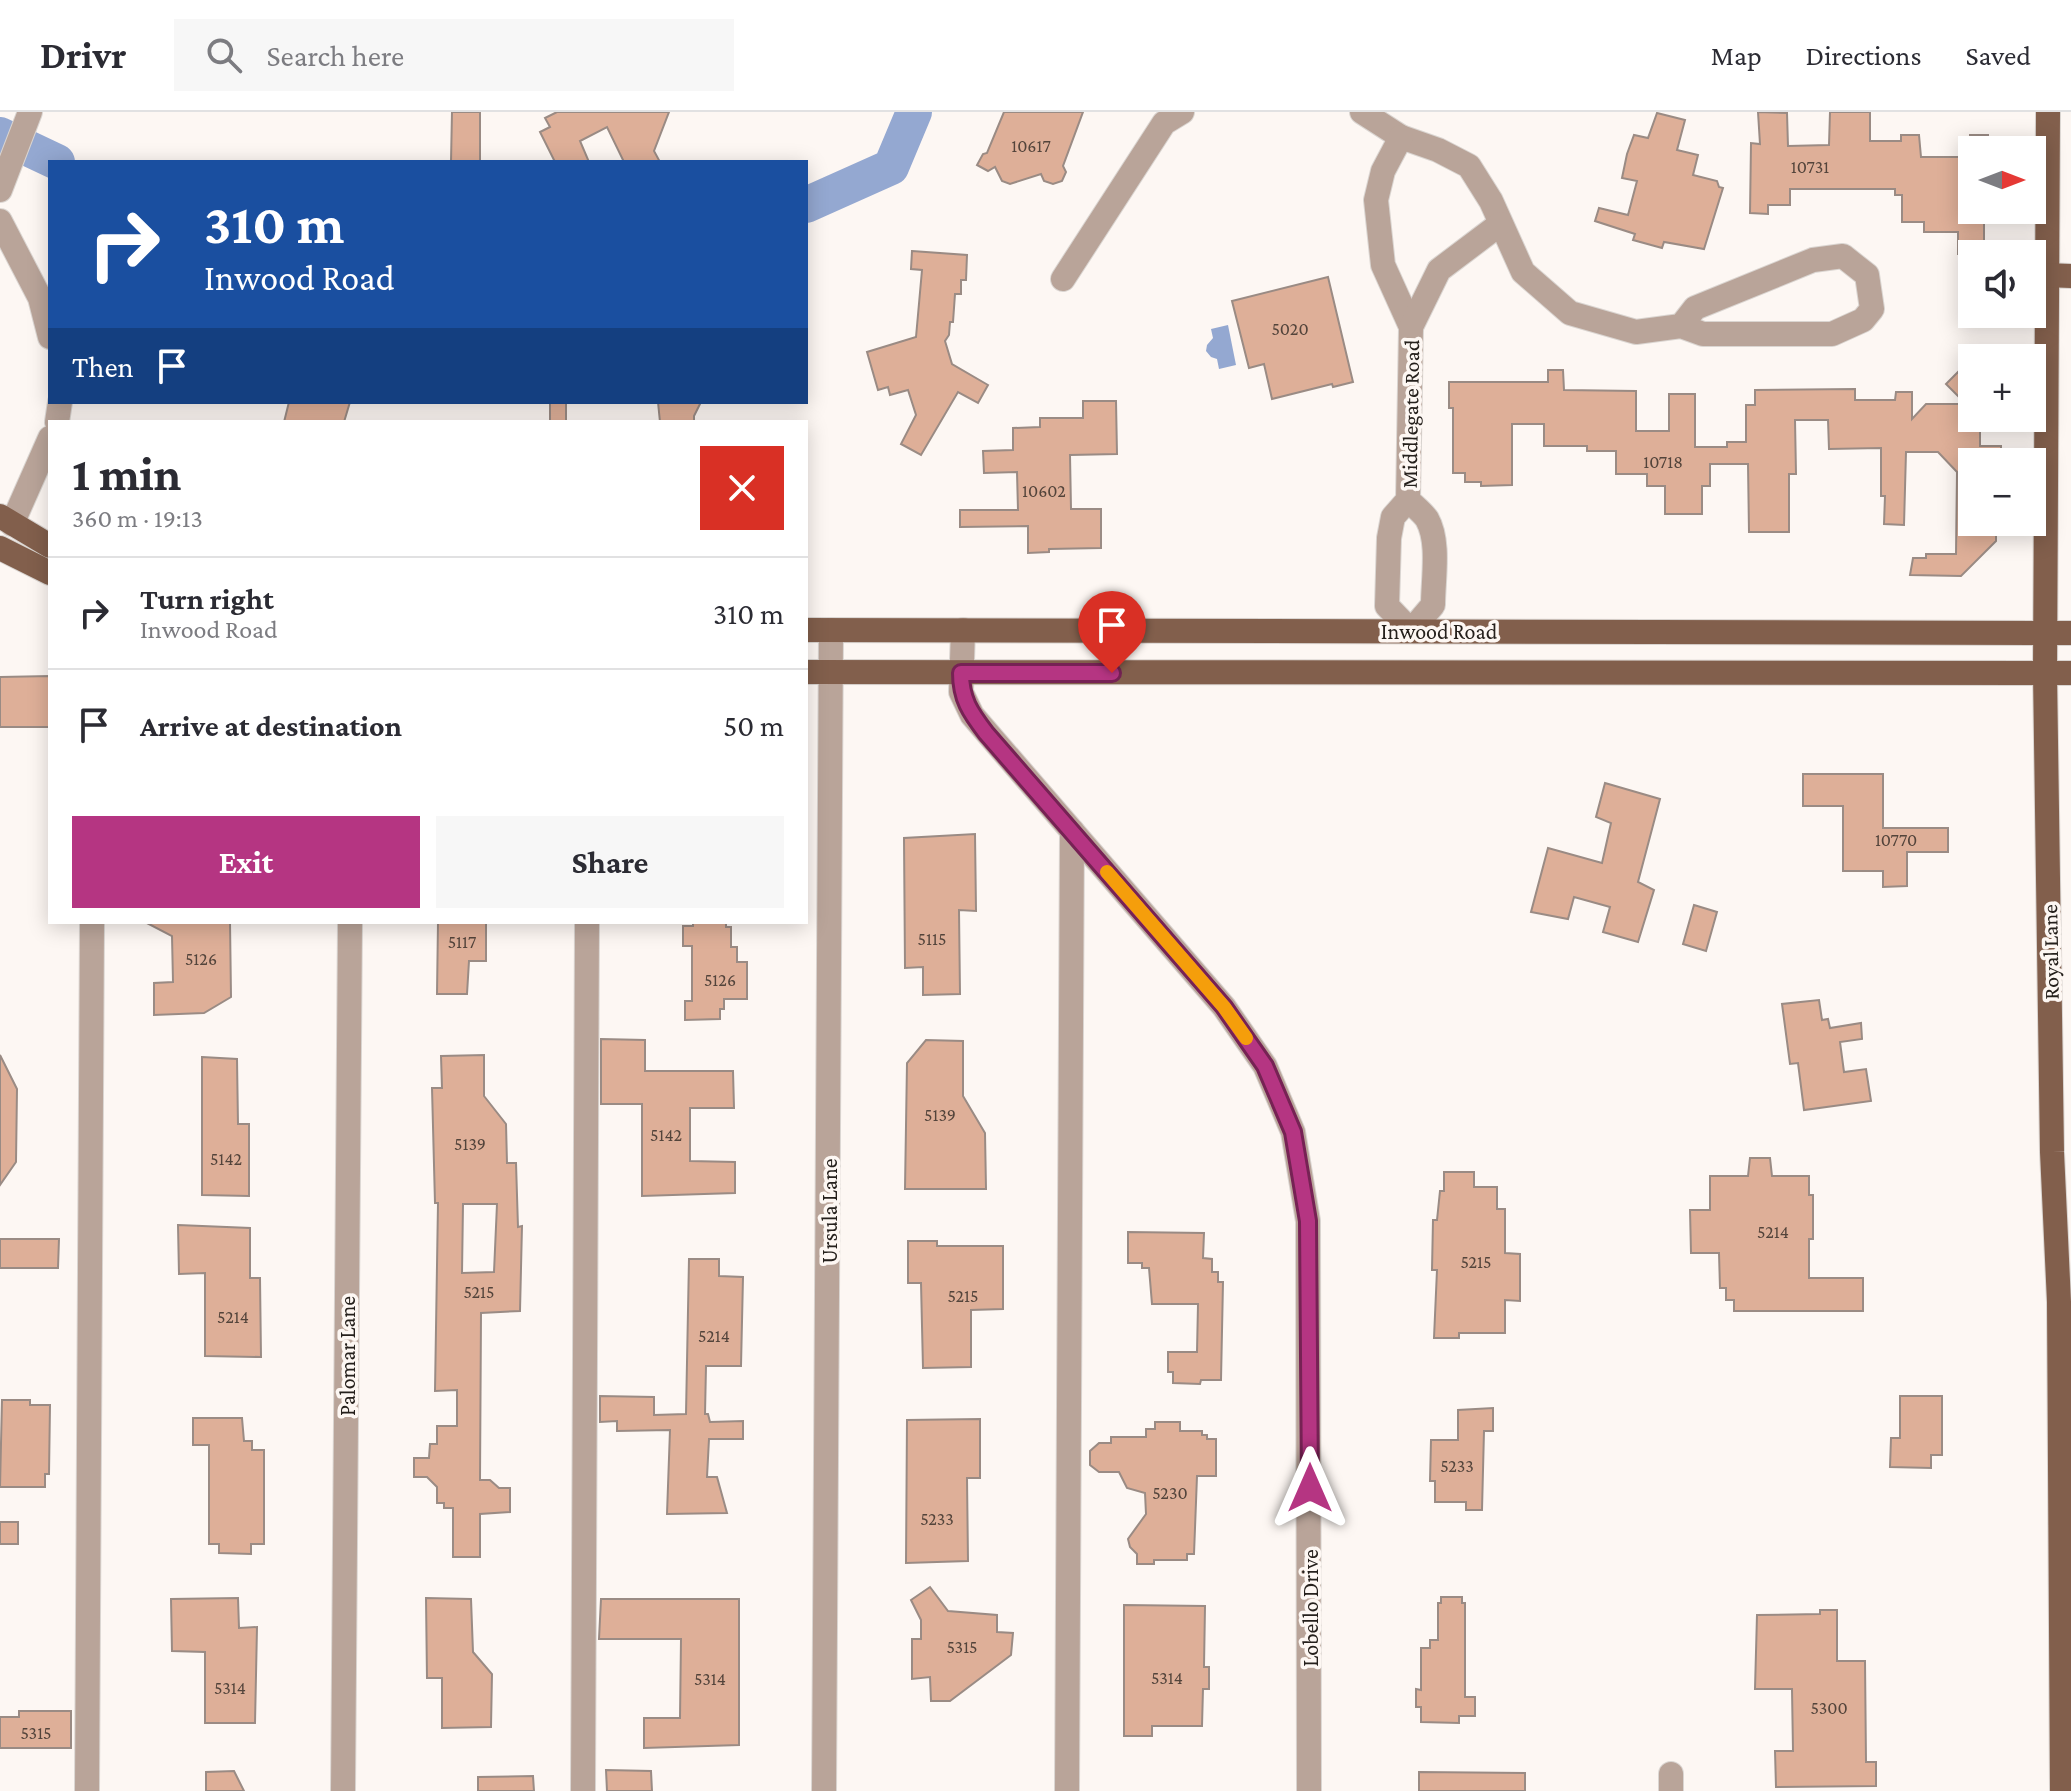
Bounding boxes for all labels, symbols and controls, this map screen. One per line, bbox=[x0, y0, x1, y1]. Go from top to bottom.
search box bbox=[174, 19, 734, 91]
icon: search bbox=[202, 33, 246, 77]
text: Drivr bbox=[40, 34, 126, 76]
text: Search here bbox=[266, 39, 404, 72]
text: Map bbox=[1711, 40, 1762, 71]
text: Directions bbox=[1806, 40, 1921, 71]
text: Saved bbox=[1965, 40, 2031, 71]
house number: 10617 bbox=[1011, 136, 1051, 156]
north arrow bbox=[1958, 136, 2046, 224]
map controls bbox=[1958, 136, 2046, 536]
house number: 10731 bbox=[1791, 157, 1829, 177]
icon: right bbox=[72, 192, 176, 296]
text: 310 m bbox=[204, 193, 345, 255]
button: sound bbox=[1958, 240, 2046, 328]
text: Inwood Road bbox=[204, 258, 395, 298]
house number: 5020 bbox=[1271, 319, 1309, 339]
street label: Middlegate Road bbox=[1397, 339, 1424, 489]
icon: arrive bbox=[150, 344, 194, 388]
button: + bbox=[1958, 344, 2046, 432]
text: Then bbox=[72, 350, 134, 383]
button: close bbox=[700, 446, 784, 530]
text: 1 min bbox=[72, 447, 181, 500]
button: − bbox=[1958, 448, 2046, 536]
house number: 10718 bbox=[1643, 452, 1683, 472]
house number: 10602 bbox=[1022, 481, 1066, 501]
text: 360 m · 19:13 bbox=[72, 504, 203, 533]
text: Turn right bbox=[140, 582, 274, 615]
icon: right bbox=[72, 591, 116, 635]
pin bbox=[1078, 591, 1146, 673]
text: 310 m bbox=[713, 597, 784, 630]
icon: arrive bbox=[1090, 603, 1134, 647]
text: Inwood Road bbox=[140, 615, 278, 644]
street label: Inwood Road bbox=[1381, 619, 1498, 644]
icon: arrive bbox=[72, 703, 116, 747]
text: Arrive at destination bbox=[140, 709, 402, 742]
text: 50 m bbox=[723, 709, 784, 742]
button: Exit bbox=[72, 816, 420, 908]
button: Share bbox=[436, 816, 784, 908]
house number: 10770 bbox=[1875, 830, 1917, 850]
street label: Royal Lane bbox=[2037, 904, 2064, 1000]
house number: 5115 bbox=[918, 929, 946, 949]
house number: 5117 bbox=[448, 932, 476, 952]
house number: 5126 bbox=[185, 949, 217, 969]
house number: 5126 bbox=[704, 970, 736, 990]
house number: 5139 bbox=[924, 1105, 956, 1125]
house number: 5142 bbox=[650, 1125, 682, 1145]
house number: 5139 bbox=[454, 1134, 486, 1154]
house number: 5142 bbox=[210, 1149, 242, 1169]
street label: Ursula Lane bbox=[817, 1159, 842, 1263]
house number: 5214 bbox=[1757, 1222, 1789, 1242]
house number: 5215 bbox=[1460, 1252, 1492, 1272]
house number: 5215 bbox=[463, 1282, 495, 1302]
house number: 5215 bbox=[947, 1286, 979, 1306]
street label: Palomar Lane bbox=[335, 1296, 360, 1416]
house number: 5214 bbox=[217, 1307, 249, 1327]
house number: 5214 bbox=[698, 1326, 730, 1346]
position arrow bbox=[1268, 1446, 1352, 1530]
house number: 5233 bbox=[1440, 1456, 1474, 1476]
house number: 5230 bbox=[1152, 1483, 1188, 1503]
house number: 5233 bbox=[920, 1509, 954, 1529]
street label: Lobello Drive bbox=[1298, 1549, 1323, 1667]
house number: 5315 bbox=[946, 1637, 978, 1657]
house number: 5314 bbox=[1151, 1668, 1183, 1688]
house number: 5314 bbox=[694, 1669, 726, 1689]
house number: 5314 bbox=[214, 1678, 246, 1698]
house number: 5300 bbox=[1810, 1698, 1848, 1718]
house number: 5315 bbox=[20, 1723, 52, 1743]

